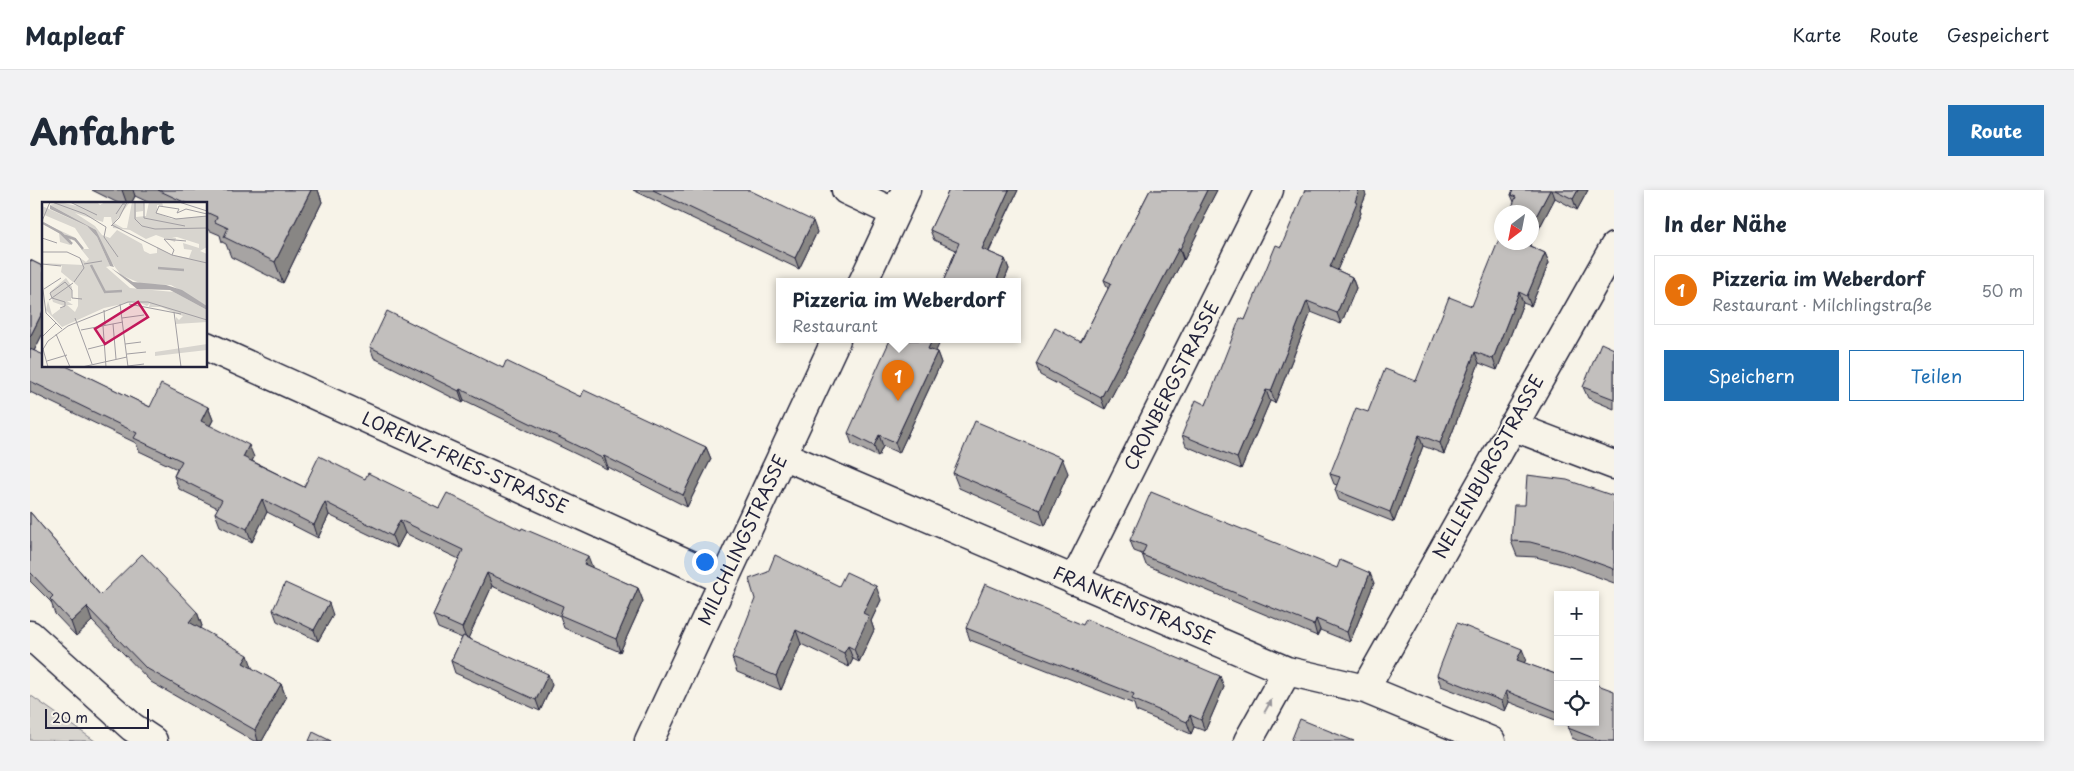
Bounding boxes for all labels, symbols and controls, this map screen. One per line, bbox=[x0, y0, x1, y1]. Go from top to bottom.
text: Mapleaf bbox=[25, 17, 124, 53]
text: Karte bbox=[1793, 21, 1841, 48]
text: Route bbox=[1869, 21, 1919, 48]
text: Gespeichert bbox=[1947, 21, 2049, 48]
text: Anfahrt bbox=[30, 104, 175, 157]
button: Route bbox=[1948, 105, 2044, 156]
inset map bbox=[42, 202, 208, 368]
north arrow bbox=[1494, 205, 1539, 250]
text: In der Nähe bbox=[1664, 207, 1786, 239]
text: Pizzeria im Weberdorf bbox=[1712, 264, 1925, 292]
popup bbox=[776, 278, 1021, 343]
text: 1 bbox=[1677, 278, 1685, 302]
text: 50 m bbox=[1982, 278, 2023, 302]
text: Pizzeria im Weberdorf bbox=[792, 285, 1005, 313]
text: Restaurant · Milchlingstraße bbox=[1712, 292, 1932, 316]
street label: CRONBERGSTRASSE bbox=[1116, 296, 1225, 475]
text: Restaurant bbox=[792, 313, 878, 337]
button: Speichern bbox=[1664, 350, 1839, 401]
button: Teilen bbox=[1849, 350, 2024, 401]
pin: 1 bbox=[882, 360, 914, 401]
street label: NELLENBURGSTRASSE bbox=[1426, 369, 1550, 563]
street label: LORENZ-FRIES-STRASSE bbox=[358, 404, 573, 519]
street label: MILCHLINGSTRASSE bbox=[690, 449, 793, 629]
your location bbox=[692, 549, 718, 575]
street label: FRANKENSTRASSE bbox=[1049, 558, 1220, 651]
map controls bbox=[1554, 591, 1599, 726]
button: + bbox=[1554, 591, 1599, 636]
button: − bbox=[1554, 636, 1599, 681]
button: locate bbox=[1554, 681, 1599, 726]
one-way arrow bbox=[1263, 699, 1272, 713]
scale bar bbox=[45, 706, 149, 729]
text: 20 m bbox=[52, 707, 88, 728]

